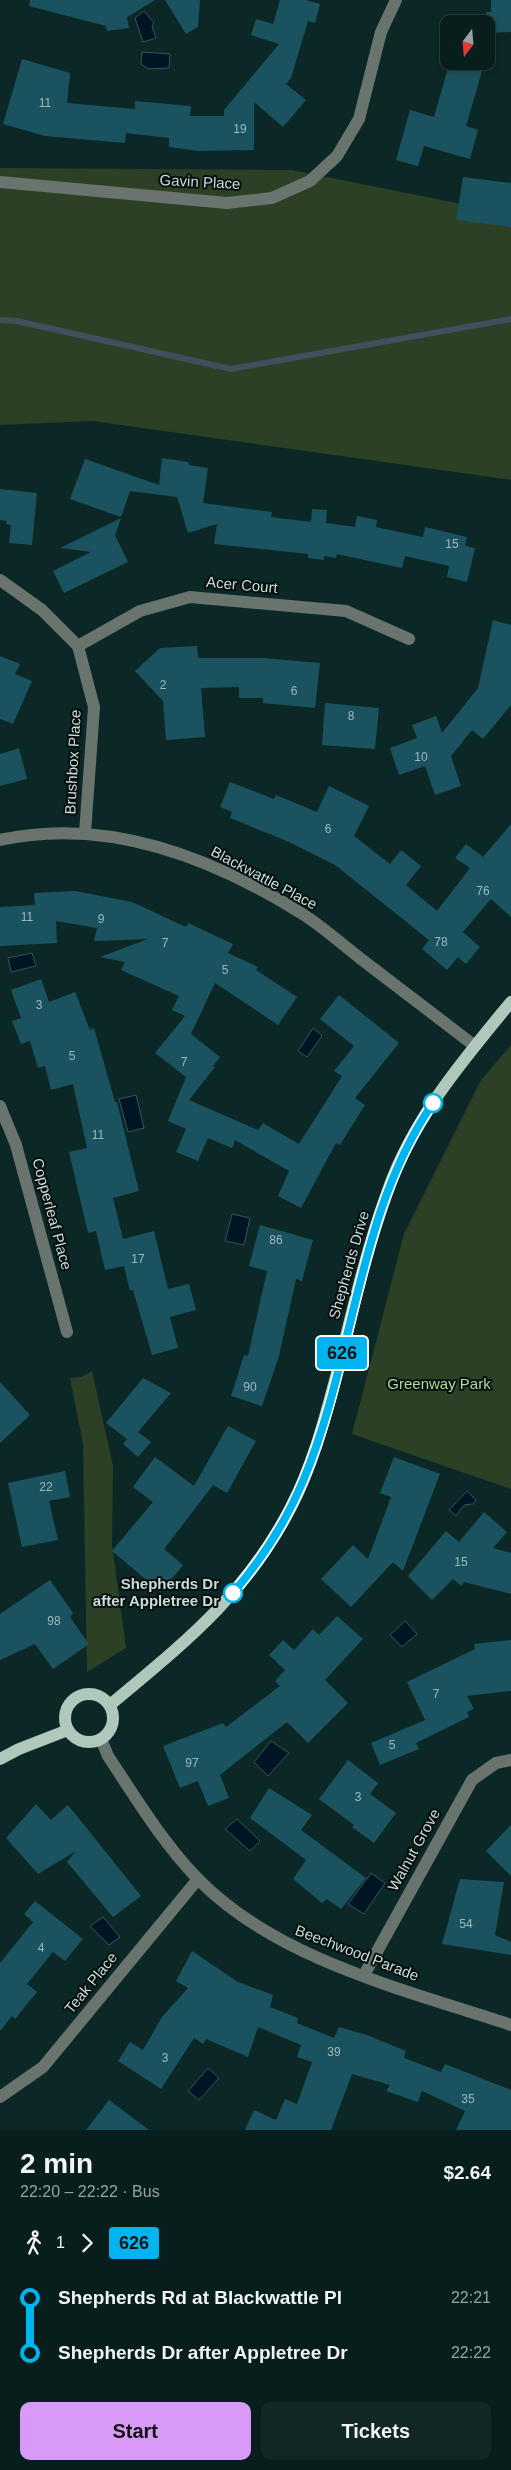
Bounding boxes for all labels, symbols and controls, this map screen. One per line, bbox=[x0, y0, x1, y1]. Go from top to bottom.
north arrow bbox=[440, 15, 495, 70]
map controls bbox=[440, 15, 495, 70]
house number: 11 bbox=[39, 96, 52, 110]
house number: 19 bbox=[233, 122, 247, 136]
street label: Gavin Place bbox=[159, 171, 241, 192]
house number: 15 bbox=[445, 537, 459, 551]
street label: Acer Court bbox=[206, 573, 279, 596]
house number: 2 bbox=[160, 678, 167, 692]
house number: 6 bbox=[291, 684, 298, 698]
street label: Brushbox Place bbox=[61, 709, 84, 815]
house number: 8 bbox=[348, 709, 355, 723]
house number: 10 bbox=[414, 750, 428, 764]
house number: 6 bbox=[325, 822, 332, 836]
street label: Blackwattle Place bbox=[208, 842, 320, 913]
house number: 76 bbox=[476, 884, 490, 898]
house number: 11 bbox=[21, 910, 34, 924]
house number: 9 bbox=[98, 912, 105, 926]
house number: 78 bbox=[434, 935, 448, 949]
house number: 7 bbox=[162, 936, 169, 950]
house number: 5 bbox=[222, 963, 229, 977]
house number: 3 bbox=[36, 998, 43, 1012]
house number: 5 bbox=[69, 1049, 76, 1063]
house number: 7 bbox=[181, 1055, 188, 1069]
unlabelled marker bbox=[423, 1093, 443, 1113]
house number: 11 bbox=[92, 1128, 105, 1142]
street label: Copperleaf Place bbox=[29, 1156, 76, 1272]
street label: Shepherds Drive bbox=[325, 1209, 372, 1321]
house number: 86 bbox=[269, 1233, 283, 1247]
house number: 17 bbox=[131, 1252, 145, 1266]
line badge: 626 bbox=[313, 1337, 371, 1369]
text: 626 bbox=[327, 1343, 357, 1363]
park label: Greenway Park bbox=[387, 1375, 491, 1392]
house number: 90 bbox=[243, 1380, 257, 1394]
house number: 22 bbox=[39, 1480, 53, 1494]
house number: 15 bbox=[454, 1555, 468, 1569]
place label: Shepherds Dr after Appletree Dr bbox=[93, 1575, 219, 1609]
marker: Shepherds Dr after Appletree Dr bbox=[223, 1583, 243, 1603]
house number: 98 bbox=[47, 1614, 61, 1628]
house number: 7 bbox=[433, 1687, 440, 1701]
house number: 5 bbox=[389, 1738, 396, 1752]
house number: 97 bbox=[185, 1756, 199, 1770]
house number: 3 bbox=[355, 1790, 362, 1804]
street label: Walnut Grove bbox=[384, 1806, 443, 1894]
house number: 54 bbox=[459, 1917, 473, 1931]
street label: Beechwood Parade bbox=[293, 1921, 421, 1984]
house number: 4 bbox=[38, 1941, 45, 1955]
street label: Teak Place bbox=[61, 1949, 120, 2017]
house number: 39 bbox=[327, 2045, 341, 2059]
house number: 3 bbox=[162, 2051, 169, 2065]
house number: 35 bbox=[461, 2092, 475, 2106]
text: 2 min bbox=[20, 2148, 93, 2179]
text: $2.64 bbox=[443, 2162, 491, 2183]
text: 22:20 – 22:22 · Bus bbox=[20, 2183, 160, 2200]
icon: walk bbox=[20, 2229, 48, 2257]
icon: forward bbox=[73, 2229, 101, 2257]
text: 626 bbox=[119, 2233, 149, 2253]
text: 1 bbox=[56, 2234, 65, 2251]
text: Shepherds Rd at Blackwattle Pl bbox=[58, 2287, 342, 2308]
text: 22:21 bbox=[451, 2289, 491, 2306]
text: Shepherds Dr after Appletree Dr bbox=[58, 2342, 348, 2363]
text: 22:22 bbox=[451, 2344, 491, 2361]
button: Start bbox=[20, 2402, 251, 2460]
button: Tickets bbox=[261, 2402, 491, 2460]

